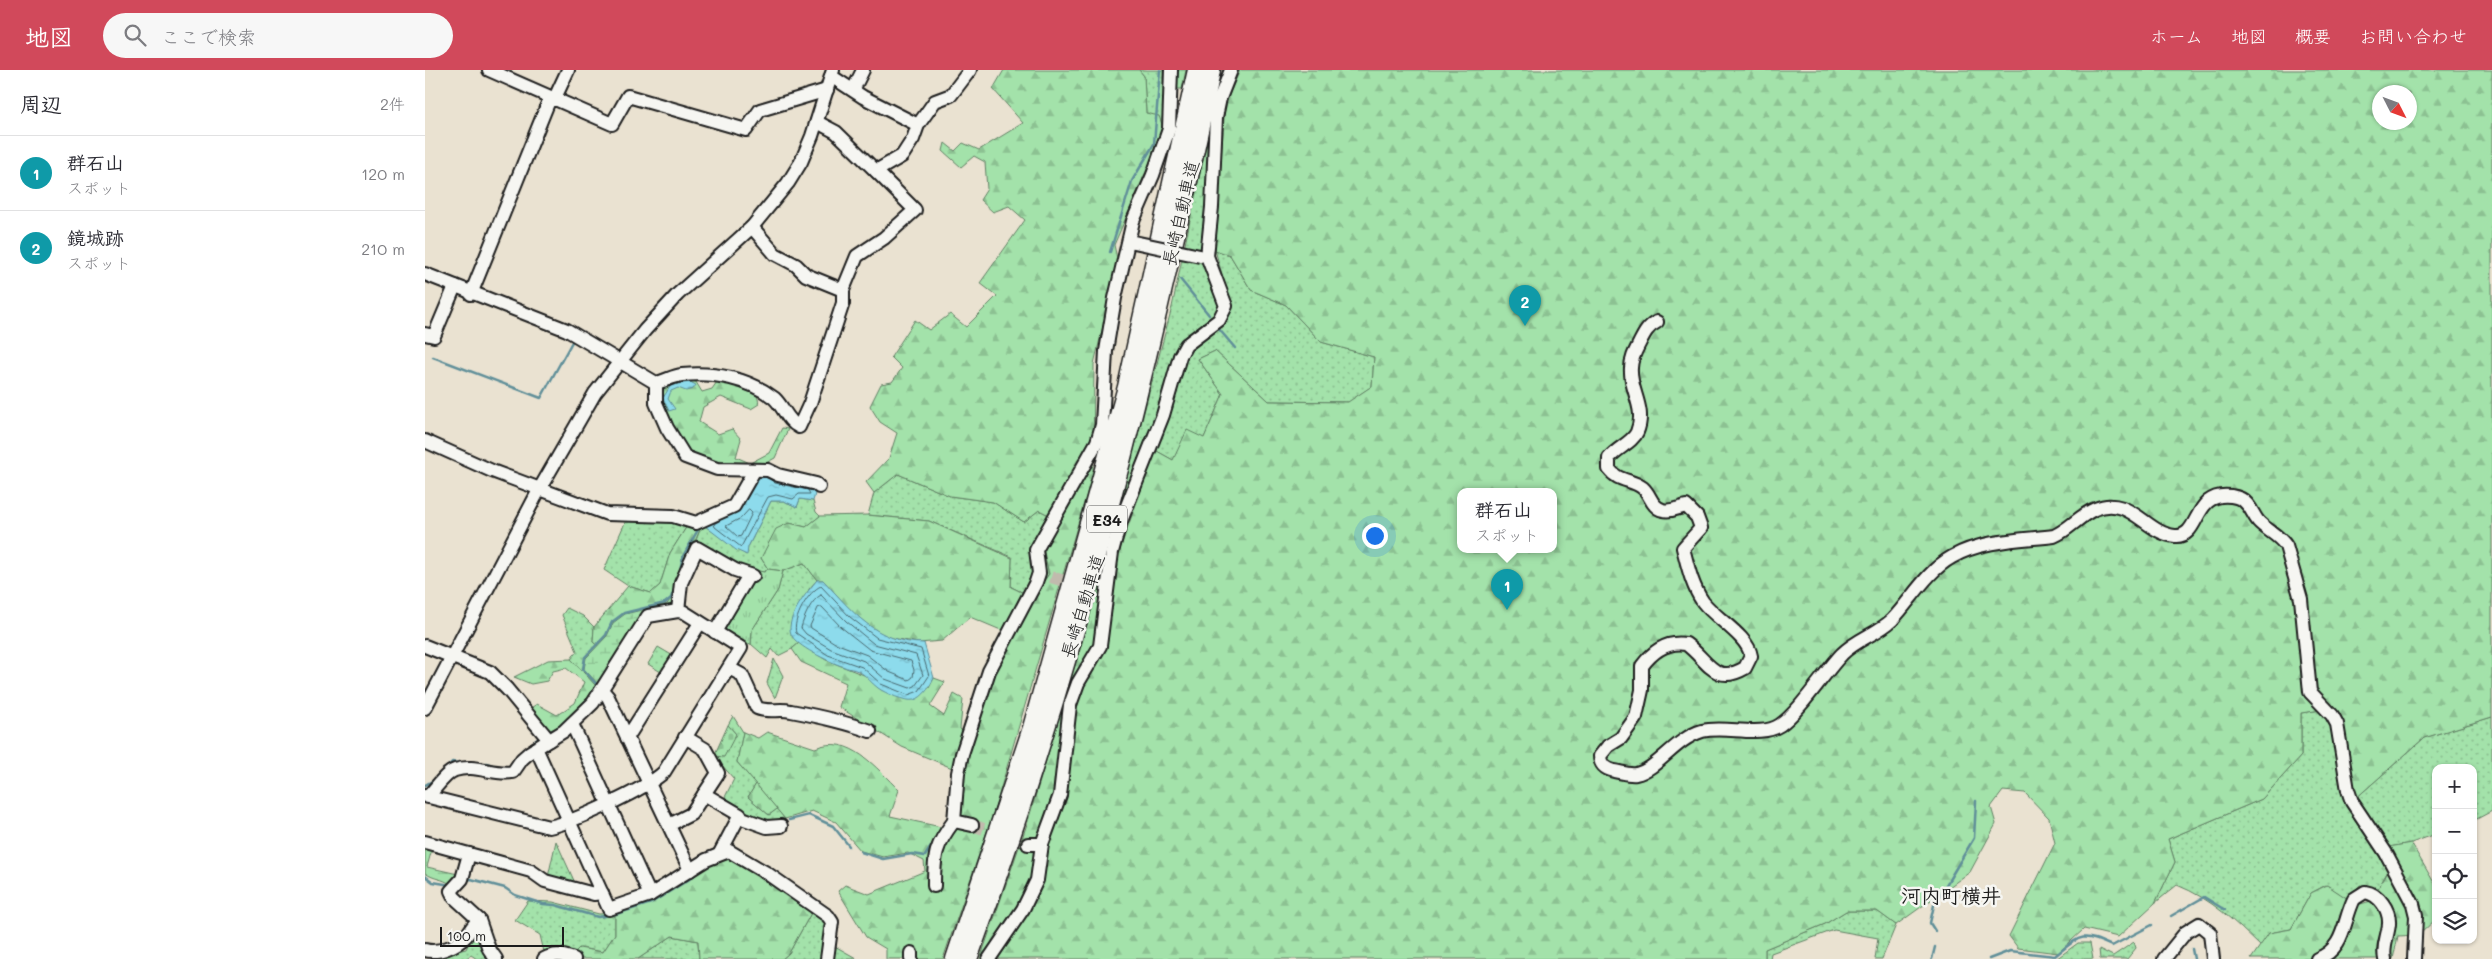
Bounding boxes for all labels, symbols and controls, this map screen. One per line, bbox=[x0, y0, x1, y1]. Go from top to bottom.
search box bbox=[103, 13, 453, 58]
text: 地図 bbox=[25, 21, 73, 52]
icon: search bbox=[121, 21, 149, 49]
text: ここで検索 bbox=[161, 24, 256, 49]
text: ホーム bbox=[2150, 24, 2203, 48]
text: 地図 bbox=[2231, 24, 2267, 48]
text: 概要 bbox=[2295, 24, 2331, 48]
text: お問い合わせ bbox=[2359, 24, 2467, 48]
north arrow bbox=[2372, 85, 2417, 130]
text: 周辺 bbox=[20, 90, 62, 117]
text: 2件 bbox=[380, 93, 405, 114]
text: 群石山 bbox=[67, 150, 124, 175]
street label: 長崎自動車道 bbox=[1156, 158, 1204, 268]
text: 1 bbox=[32, 163, 40, 184]
text: 120 m bbox=[361, 163, 405, 184]
text: スポット bbox=[67, 177, 131, 198]
text: 鏡城跡 bbox=[67, 225, 124, 250]
text: 2 bbox=[32, 238, 40, 259]
text: 210 m bbox=[361, 238, 405, 259]
text: スポット bbox=[67, 252, 131, 273]
pin: 2 bbox=[1509, 285, 1541, 326]
popup bbox=[1457, 488, 1557, 553]
text: 群石山 bbox=[1475, 497, 1532, 522]
road number: E34 bbox=[1087, 506, 1127, 532]
your location bbox=[1362, 523, 1388, 549]
text: スポット bbox=[1475, 524, 1539, 545]
street label: 長崎自動車道 bbox=[1055, 551, 1109, 661]
pin: 1 bbox=[1491, 569, 1523, 610]
map controls bbox=[2432, 764, 2477, 944]
button: + bbox=[2432, 764, 2477, 809]
button: − bbox=[2432, 809, 2477, 854]
button: locate bbox=[2432, 854, 2477, 899]
district label: 河内町横井 bbox=[1901, 882, 2001, 908]
button: layers bbox=[2432, 899, 2477, 944]
scale bar bbox=[440, 924, 564, 947]
text: 100 m bbox=[447, 926, 486, 945]

